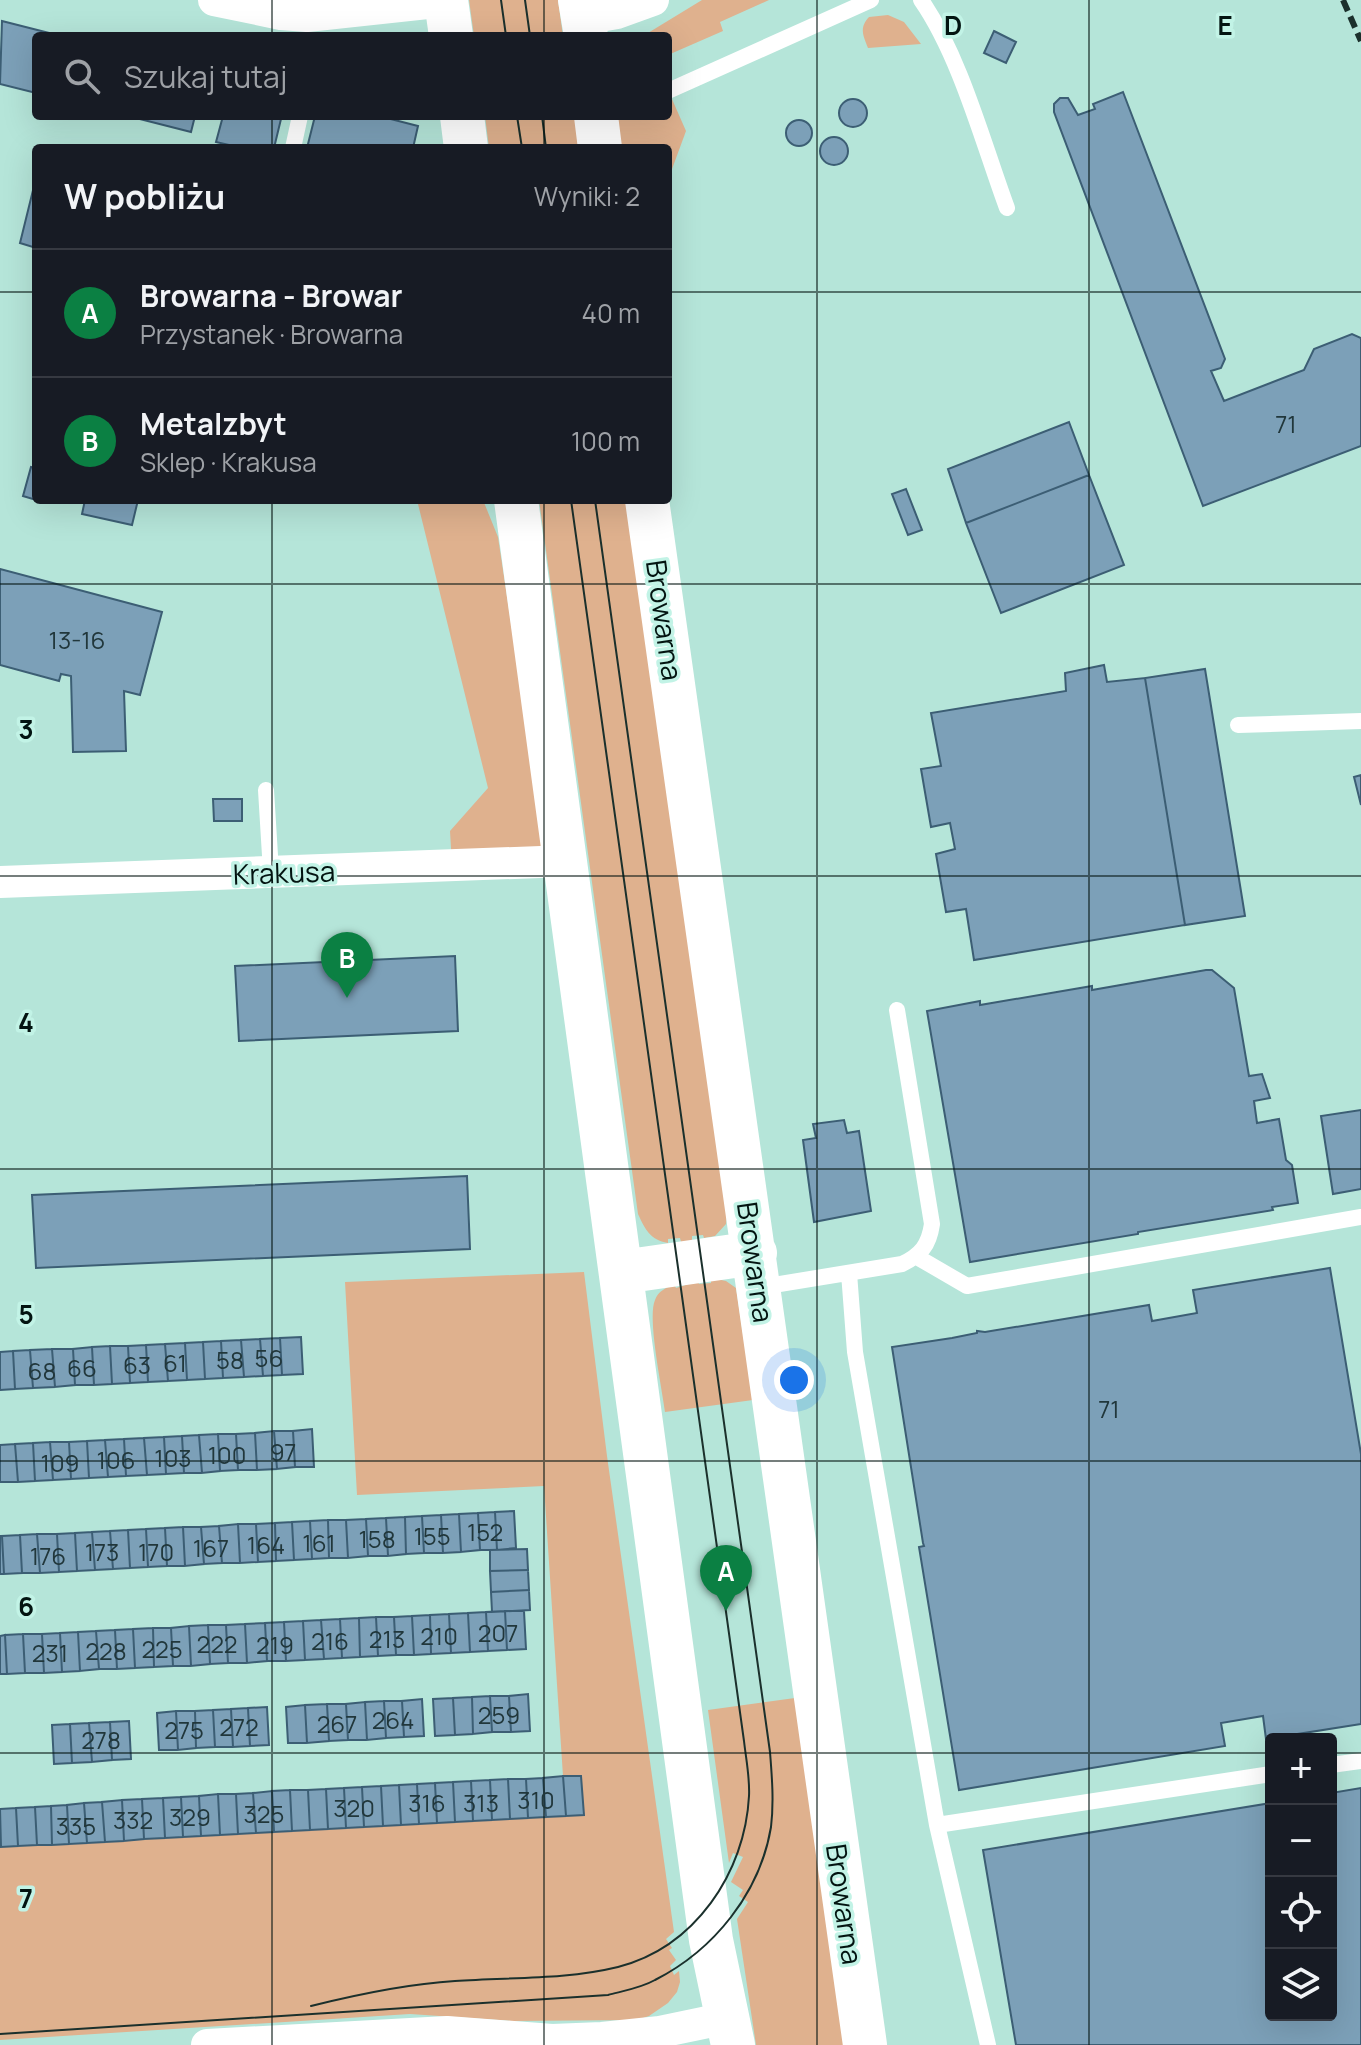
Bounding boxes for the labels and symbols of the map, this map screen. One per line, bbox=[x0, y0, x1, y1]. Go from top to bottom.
text: D bbox=[944, 7, 962, 43]
text: E bbox=[1217, 7, 1233, 43]
house number: 71 bbox=[1275, 407, 1297, 440]
street label: Browarna bbox=[638, 557, 692, 683]
house number: 13-16 bbox=[49, 623, 105, 656]
text: 3 bbox=[18, 711, 34, 747]
street label: Krakusa bbox=[232, 851, 336, 893]
pin: B bbox=[321, 932, 373, 998]
text: 4 bbox=[18, 1004, 34, 1040]
street label: Browarna bbox=[729, 1199, 783, 1325]
text: 5 bbox=[18, 1296, 34, 1332]
house number: 56 bbox=[255, 1341, 283, 1374]
house number: 58 bbox=[216, 1343, 244, 1376]
house number: 61 bbox=[163, 1346, 187, 1379]
house number: 63 bbox=[123, 1348, 151, 1381]
house number: 66 bbox=[67, 1351, 97, 1384]
house number: 68 bbox=[28, 1354, 56, 1387]
your location bbox=[774, 1360, 814, 1400]
house number: 71 bbox=[1098, 1392, 1120, 1425]
house number: 97 bbox=[270, 1435, 296, 1468]
house number: 100 bbox=[208, 1438, 246, 1471]
house number: 103 bbox=[154, 1441, 192, 1474]
house number: 106 bbox=[97, 1443, 135, 1476]
house number: 109 bbox=[41, 1446, 79, 1479]
house number: 152 bbox=[467, 1515, 503, 1548]
house number: 155 bbox=[413, 1519, 451, 1552]
house number: 158 bbox=[358, 1522, 396, 1555]
house number: 161 bbox=[302, 1526, 336, 1559]
house number: 164 bbox=[247, 1528, 285, 1561]
house number: 167 bbox=[193, 1531, 229, 1564]
house number: 173 bbox=[85, 1535, 119, 1568]
house number: 170 bbox=[138, 1535, 174, 1568]
house number: 176 bbox=[30, 1539, 66, 1572]
pin: A bbox=[700, 1545, 752, 1611]
text: 6 bbox=[18, 1588, 34, 1624]
house number: 207 bbox=[478, 1616, 518, 1649]
house number: 210 bbox=[420, 1619, 458, 1652]
house number: 213 bbox=[369, 1622, 405, 1655]
house number: 216 bbox=[311, 1624, 349, 1657]
house number: 222 bbox=[196, 1627, 238, 1660]
house number: 219 bbox=[256, 1628, 294, 1661]
house number: 225 bbox=[141, 1632, 183, 1665]
house number: 228 bbox=[85, 1634, 127, 1667]
house number: 231 bbox=[32, 1636, 68, 1669]
house number: 259 bbox=[478, 1698, 520, 1731]
house number: 264 bbox=[372, 1703, 414, 1736]
house number: 267 bbox=[317, 1707, 357, 1740]
house number: 272 bbox=[219, 1710, 259, 1743]
house number: 275 bbox=[164, 1713, 204, 1746]
house number: 278 bbox=[81, 1723, 121, 1756]
house number: 310 bbox=[517, 1783, 555, 1816]
house number: 316 bbox=[408, 1786, 446, 1819]
house number: 313 bbox=[463, 1786, 499, 1819]
house number: 320 bbox=[333, 1791, 375, 1824]
house number: 325 bbox=[244, 1797, 284, 1830]
house number: 329 bbox=[169, 1800, 211, 1833]
house number: 332 bbox=[113, 1803, 153, 1836]
house number: 335 bbox=[56, 1809, 96, 1842]
street label: Browarna bbox=[818, 1841, 872, 1967]
text: 7 bbox=[19, 1880, 33, 1916]

